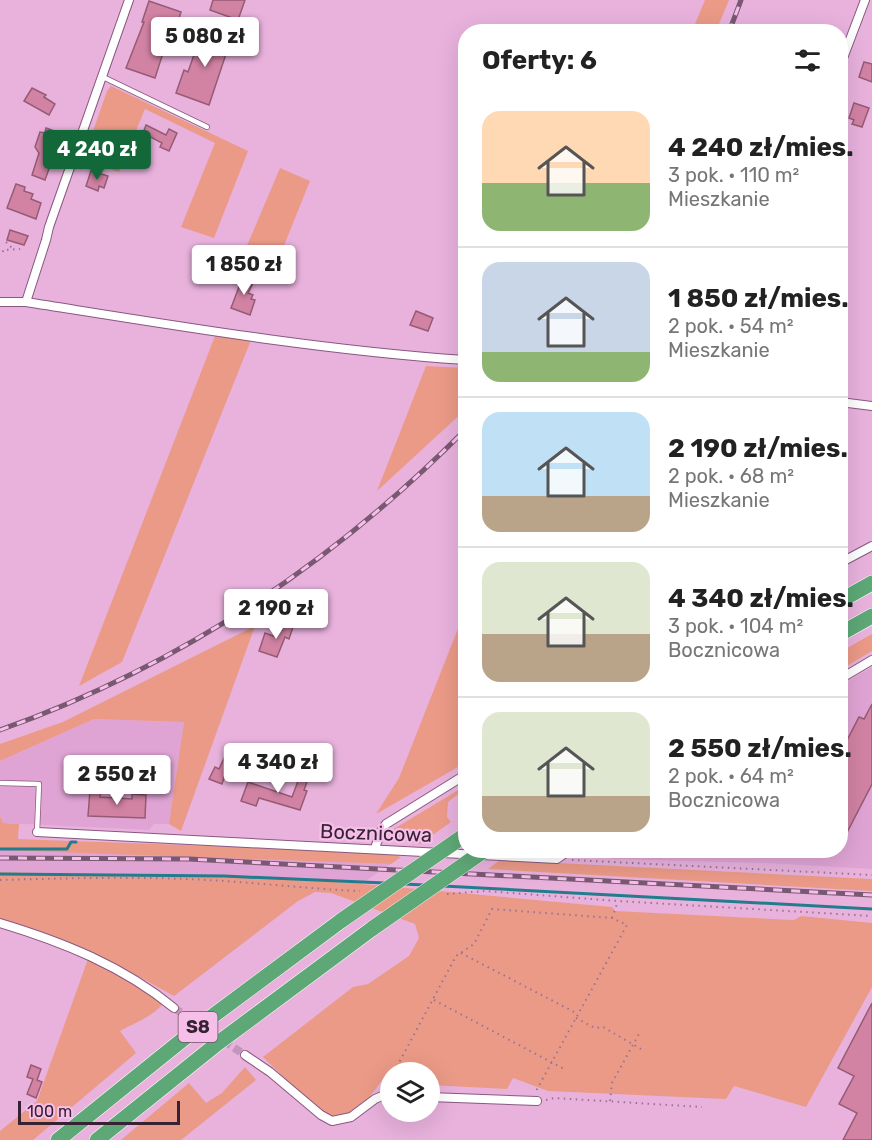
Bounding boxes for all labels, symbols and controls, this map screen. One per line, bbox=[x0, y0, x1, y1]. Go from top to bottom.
pin: 5 080 zł bbox=[143, 17, 267, 68]
text: 5 080 zł bbox=[165, 24, 245, 48]
icon: filters bbox=[791, 44, 824, 77]
text: Oferty: 6 bbox=[482, 45, 597, 76]
pin: 4 240 zł bbox=[35, 130, 159, 181]
text: 4 240 zł/mies. bbox=[668, 132, 854, 163]
icon: home bbox=[530, 135, 602, 207]
text: 4 240 zł bbox=[57, 137, 137, 161]
text: 3 pok. · 110 m² bbox=[668, 163, 799, 187]
text: Mieszkanie bbox=[668, 187, 770, 211]
pin: 1 850 zł bbox=[182, 245, 306, 296]
text: 1 850 zł bbox=[206, 252, 282, 276]
text: 1 850 zł/mies. bbox=[668, 283, 849, 314]
icon: home bbox=[530, 286, 602, 358]
text: 2 pok. · 54 m² bbox=[668, 314, 794, 338]
text: Mieszkanie bbox=[668, 338, 770, 362]
text: 2 190 zł/mies. bbox=[668, 433, 848, 464]
icon: home bbox=[530, 436, 602, 508]
text: 2 pok. · 68 m² bbox=[668, 464, 794, 488]
text: Mieszkanie bbox=[668, 488, 770, 512]
text: 4 340 zł/mies. bbox=[668, 583, 854, 614]
icon: home bbox=[530, 586, 602, 658]
pin: 2 190 zł bbox=[214, 589, 338, 640]
text: 2 190 zł bbox=[238, 596, 314, 620]
text: 3 pok. · 104 m² bbox=[668, 614, 803, 638]
text: Bocznicowa bbox=[668, 638, 780, 662]
text: 2 550 zł/mies. bbox=[668, 733, 852, 764]
icon: home bbox=[530, 736, 602, 808]
pin: 4 340 zł bbox=[216, 743, 340, 794]
text: 4 340 zł bbox=[238, 750, 318, 774]
pin: 2 550 zł bbox=[55, 755, 179, 806]
text: 2 550 zł bbox=[78, 762, 156, 786]
text: 2 pok. · 64 m² bbox=[668, 764, 794, 788]
text: Bocznicowa bbox=[668, 788, 780, 812]
street label: Bocznicowa bbox=[320, 819, 432, 847]
road number: S8 bbox=[178, 1012, 218, 1042]
map controls bbox=[380, 1062, 440, 1122]
button: layers bbox=[380, 1062, 440, 1122]
scale bar bbox=[18, 1098, 180, 1126]
text: 100 m bbox=[27, 1102, 72, 1121]

